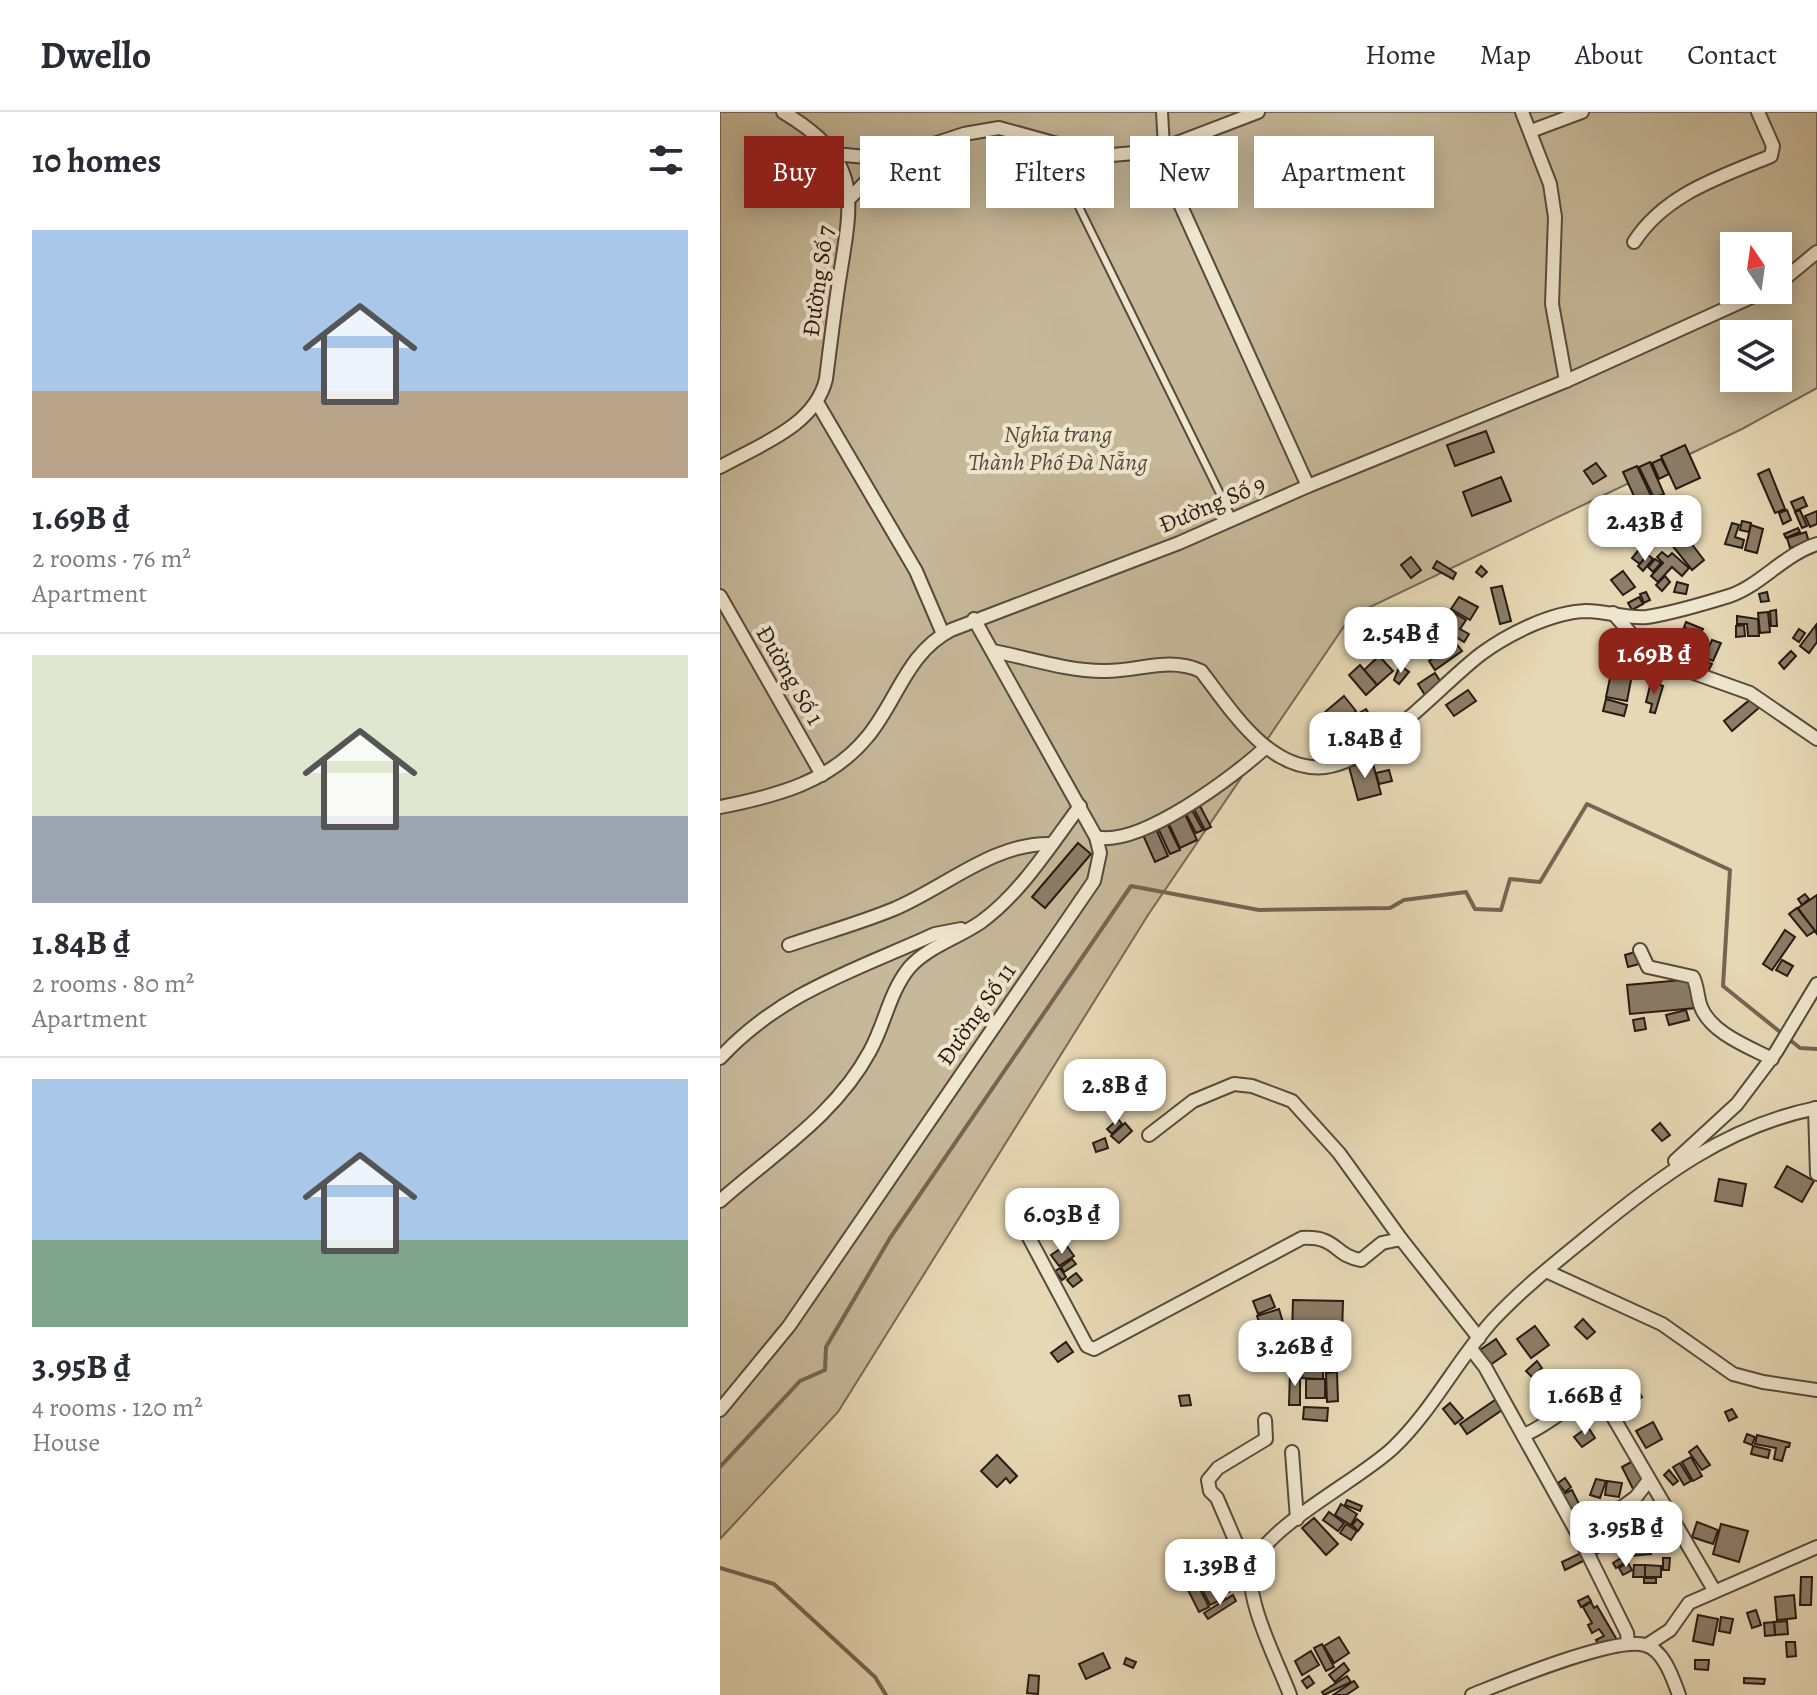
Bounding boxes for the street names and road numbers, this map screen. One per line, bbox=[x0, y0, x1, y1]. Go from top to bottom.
street label: Đường Số 7 bbox=[794, 223, 842, 339]
street label: Đường Số 9 bbox=[1154, 467, 1270, 541]
street label: Đường Số 1 bbox=[749, 619, 831, 731]
street label: Đường Số 11 bbox=[929, 956, 1023, 1072]

